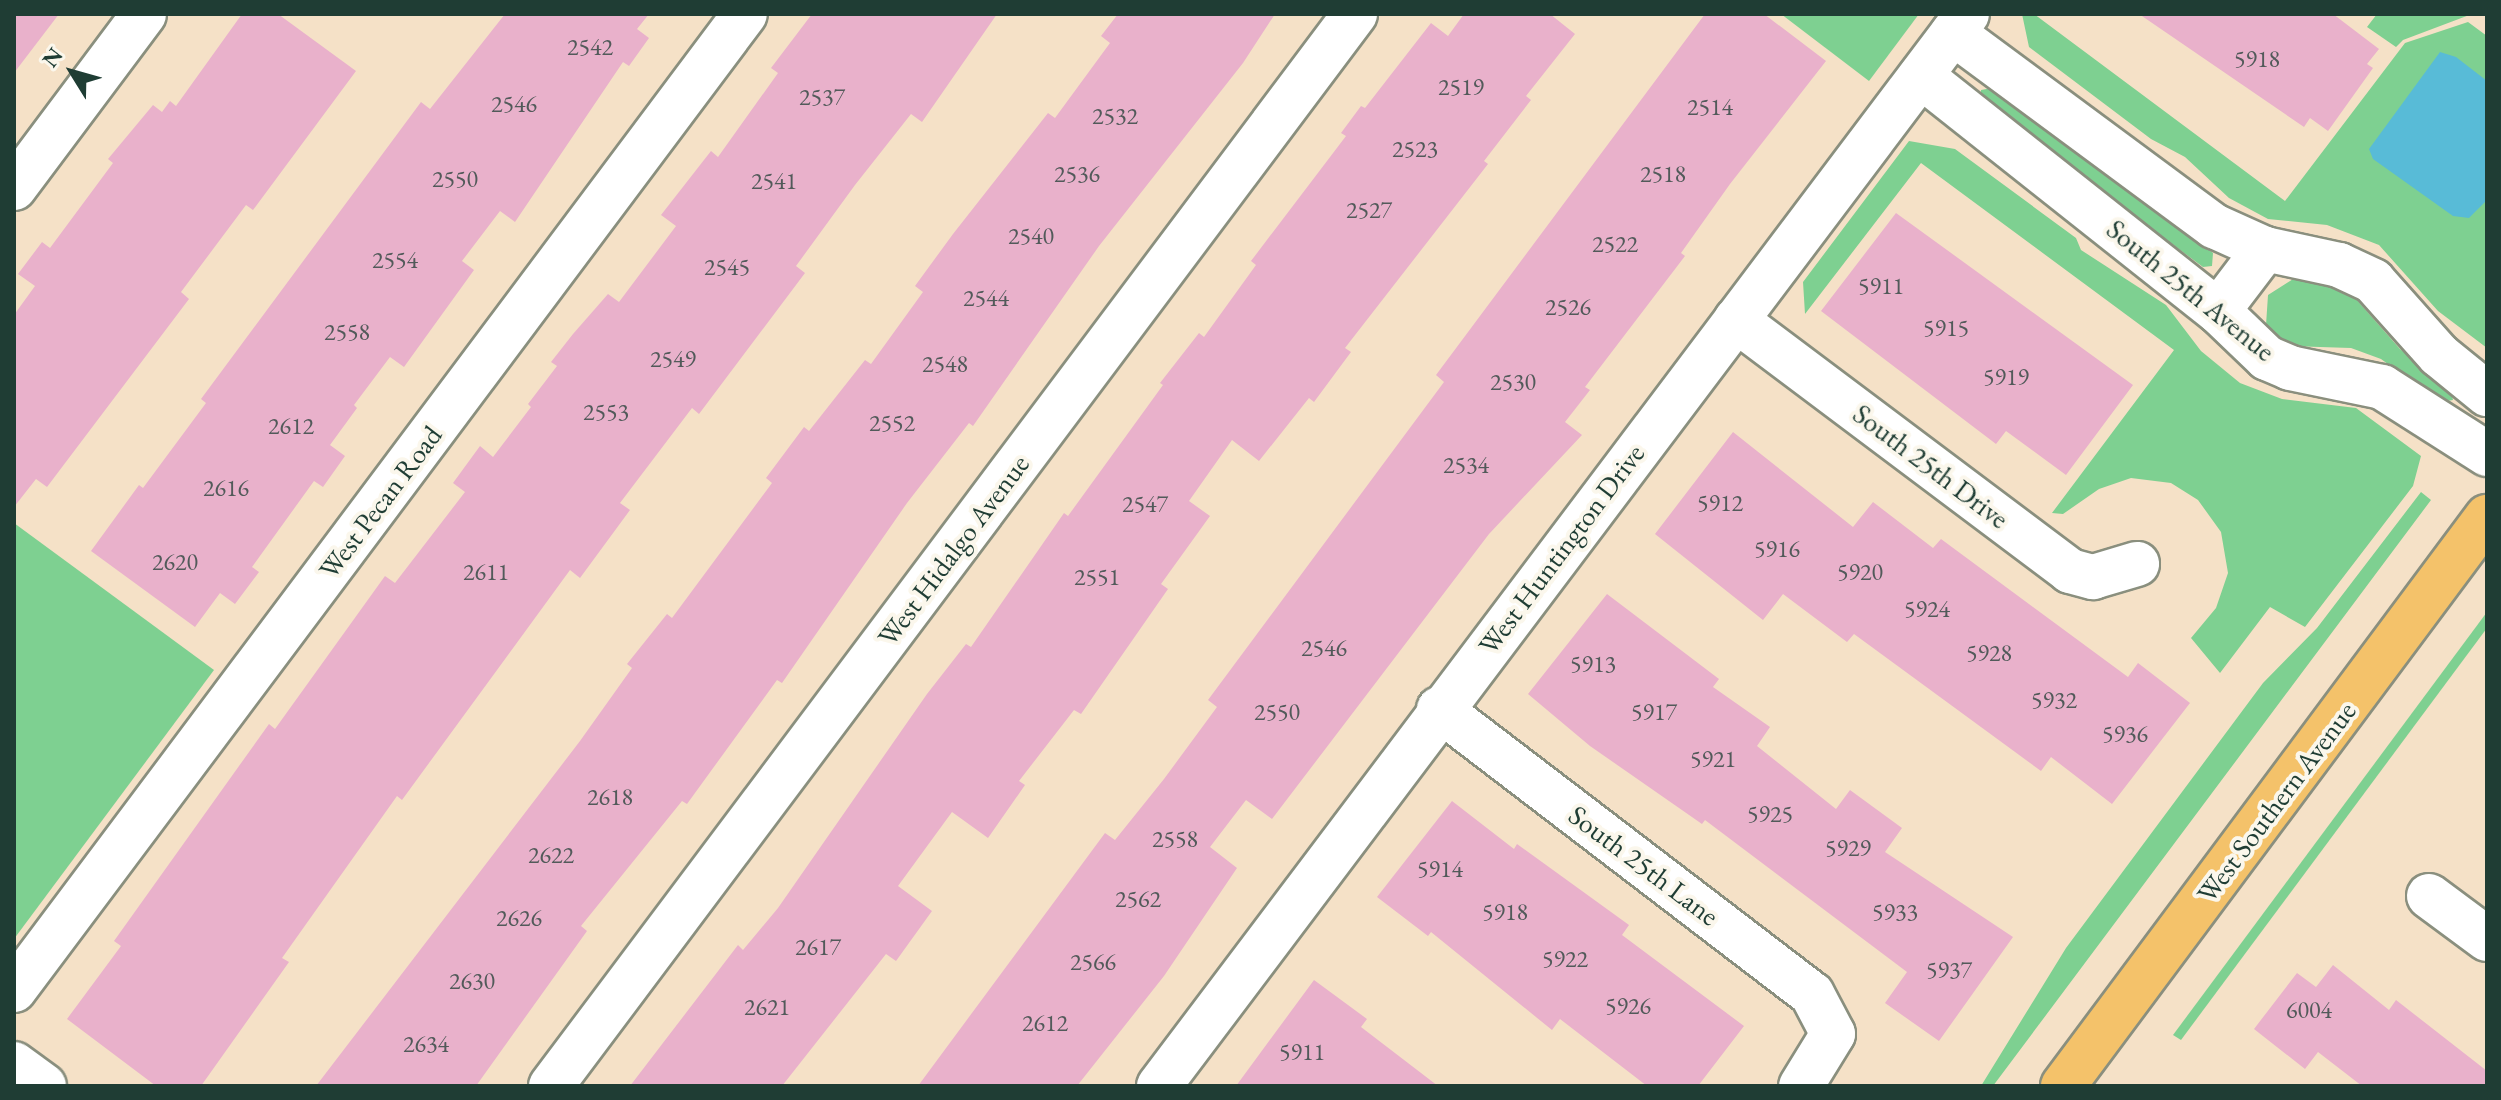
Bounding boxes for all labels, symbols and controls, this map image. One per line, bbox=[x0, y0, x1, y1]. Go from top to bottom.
north arrow bbox=[32, 32, 112, 112]
house number: 2542 bbox=[567, 33, 613, 61]
text: N bbox=[35, 41, 69, 73]
house number: 5918 bbox=[2234, 45, 2280, 73]
house number: 2519 bbox=[1438, 73, 1484, 101]
house number: 2537 bbox=[799, 83, 845, 111]
house number: 2546 bbox=[491, 90, 537, 118]
house number: 2514 bbox=[1687, 93, 1733, 121]
house number: 2532 bbox=[1092, 102, 1138, 130]
house number: 2523 bbox=[1392, 135, 1438, 163]
house number: 2536 bbox=[1054, 160, 1100, 188]
house number: 2518 bbox=[1640, 160, 1686, 188]
house number: 2550 bbox=[432, 165, 478, 193]
house number: 2541 bbox=[751, 167, 797, 195]
house number: 2527 bbox=[1346, 196, 1392, 224]
street label: South 25th Avenue bbox=[2100, 212, 2282, 368]
house number: 2540 bbox=[1008, 222, 1054, 250]
house number: 2522 bbox=[1592, 230, 1638, 258]
house number: 2554 bbox=[372, 246, 418, 274]
house number: 2545 bbox=[704, 253, 750, 281]
house number: 5911 bbox=[1858, 272, 1904, 300]
house number: 2544 bbox=[963, 284, 1009, 312]
house number: 2526 bbox=[1545, 293, 1591, 321]
house number: 5915 bbox=[1923, 314, 1969, 342]
house number: 2558 bbox=[324, 318, 370, 346]
house number: 2549 bbox=[650, 345, 696, 373]
house number: 2548 bbox=[922, 350, 968, 378]
house number: 5919 bbox=[1983, 363, 2029, 391]
house number: 2530 bbox=[1490, 368, 1536, 396]
street label: South 25th Drive bbox=[1847, 397, 2015, 535]
house number: 2553 bbox=[583, 398, 629, 426]
house number: 2552 bbox=[869, 409, 915, 437]
house number: 2612 bbox=[268, 412, 314, 440]
street label: West Pecan Road bbox=[312, 419, 448, 585]
street label: West Huntington Drive bbox=[1471, 437, 1651, 661]
street label: West Hidalgo Avenue bbox=[870, 448, 1036, 652]
house number: 2534 bbox=[1443, 451, 1489, 479]
house number: 2616 bbox=[203, 474, 249, 502]
house number: 5912 bbox=[1697, 489, 1743, 517]
house number: 2547 bbox=[1122, 490, 1168, 518]
house number: 5916 bbox=[1754, 535, 1800, 563]
house number: 2620 bbox=[152, 548, 198, 576]
house number: 2611 bbox=[463, 558, 509, 586]
house number: 5920 bbox=[1837, 558, 1883, 586]
house number: 2551 bbox=[1074, 563, 1120, 591]
house number: 5924 bbox=[1904, 595, 1950, 623]
house number: 2546 bbox=[1301, 634, 1347, 662]
house number: 5928 bbox=[1966, 639, 2012, 667]
house number: 5913 bbox=[1570, 650, 1616, 678]
house number: 5932 bbox=[2031, 686, 2077, 714]
street label: West Southern Avenue bbox=[2189, 695, 2363, 909]
house number: 2550 bbox=[1254, 698, 1300, 726]
house number: 5917 bbox=[1631, 698, 1677, 726]
house number: 5936 bbox=[2102, 720, 2148, 748]
house number: 5921 bbox=[1690, 745, 1736, 773]
house number: 2618 bbox=[587, 783, 633, 811]
street label: South 25th Lane bbox=[1562, 798, 1726, 932]
house number: 5925 bbox=[1747, 800, 1793, 828]
house number: 2558 bbox=[1152, 825, 1198, 853]
house number: 5929 bbox=[1825, 834, 1871, 862]
house number: 2622 bbox=[528, 841, 574, 869]
house number: 5914 bbox=[1417, 855, 1463, 883]
house number: 2562 bbox=[1115, 885, 1161, 913]
house number: 5918 bbox=[1482, 898, 1528, 926]
house number: 5933 bbox=[1872, 898, 1918, 926]
house number: 2626 bbox=[496, 904, 542, 932]
house number: 2617 bbox=[795, 933, 841, 961]
house number: 5922 bbox=[1542, 945, 1588, 973]
house number: 2566 bbox=[1070, 948, 1116, 976]
house number: 5937 bbox=[1926, 956, 1972, 984]
house number: 2630 bbox=[449, 967, 495, 995]
house number: 5926 bbox=[1605, 992, 1651, 1020]
house number: 2621 bbox=[744, 993, 790, 1021]
house number: 6004 bbox=[2286, 996, 2332, 1024]
house number: 2612 bbox=[1022, 1009, 1068, 1037]
house number: 2634 bbox=[403, 1030, 449, 1058]
house number: 5911 bbox=[1279, 1038, 1325, 1066]

